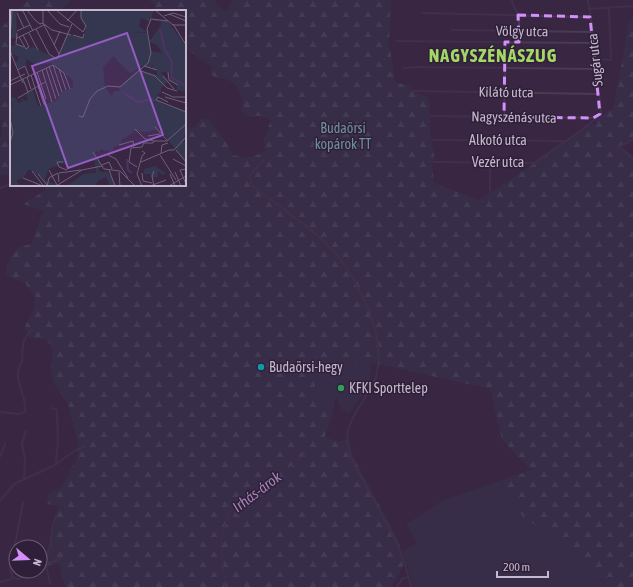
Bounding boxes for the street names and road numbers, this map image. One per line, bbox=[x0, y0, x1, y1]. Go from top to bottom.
street label: Völgy utca bbox=[496, 23, 548, 39]
street label: Sugár utca bbox=[584, 33, 606, 87]
street label: Kilátó utca bbox=[478, 84, 534, 100]
street label: Nagyszénás utca bbox=[471, 108, 557, 126]
street label: Alkotó utca bbox=[469, 132, 527, 148]
street label: Vezér utca bbox=[472, 154, 524, 170]

